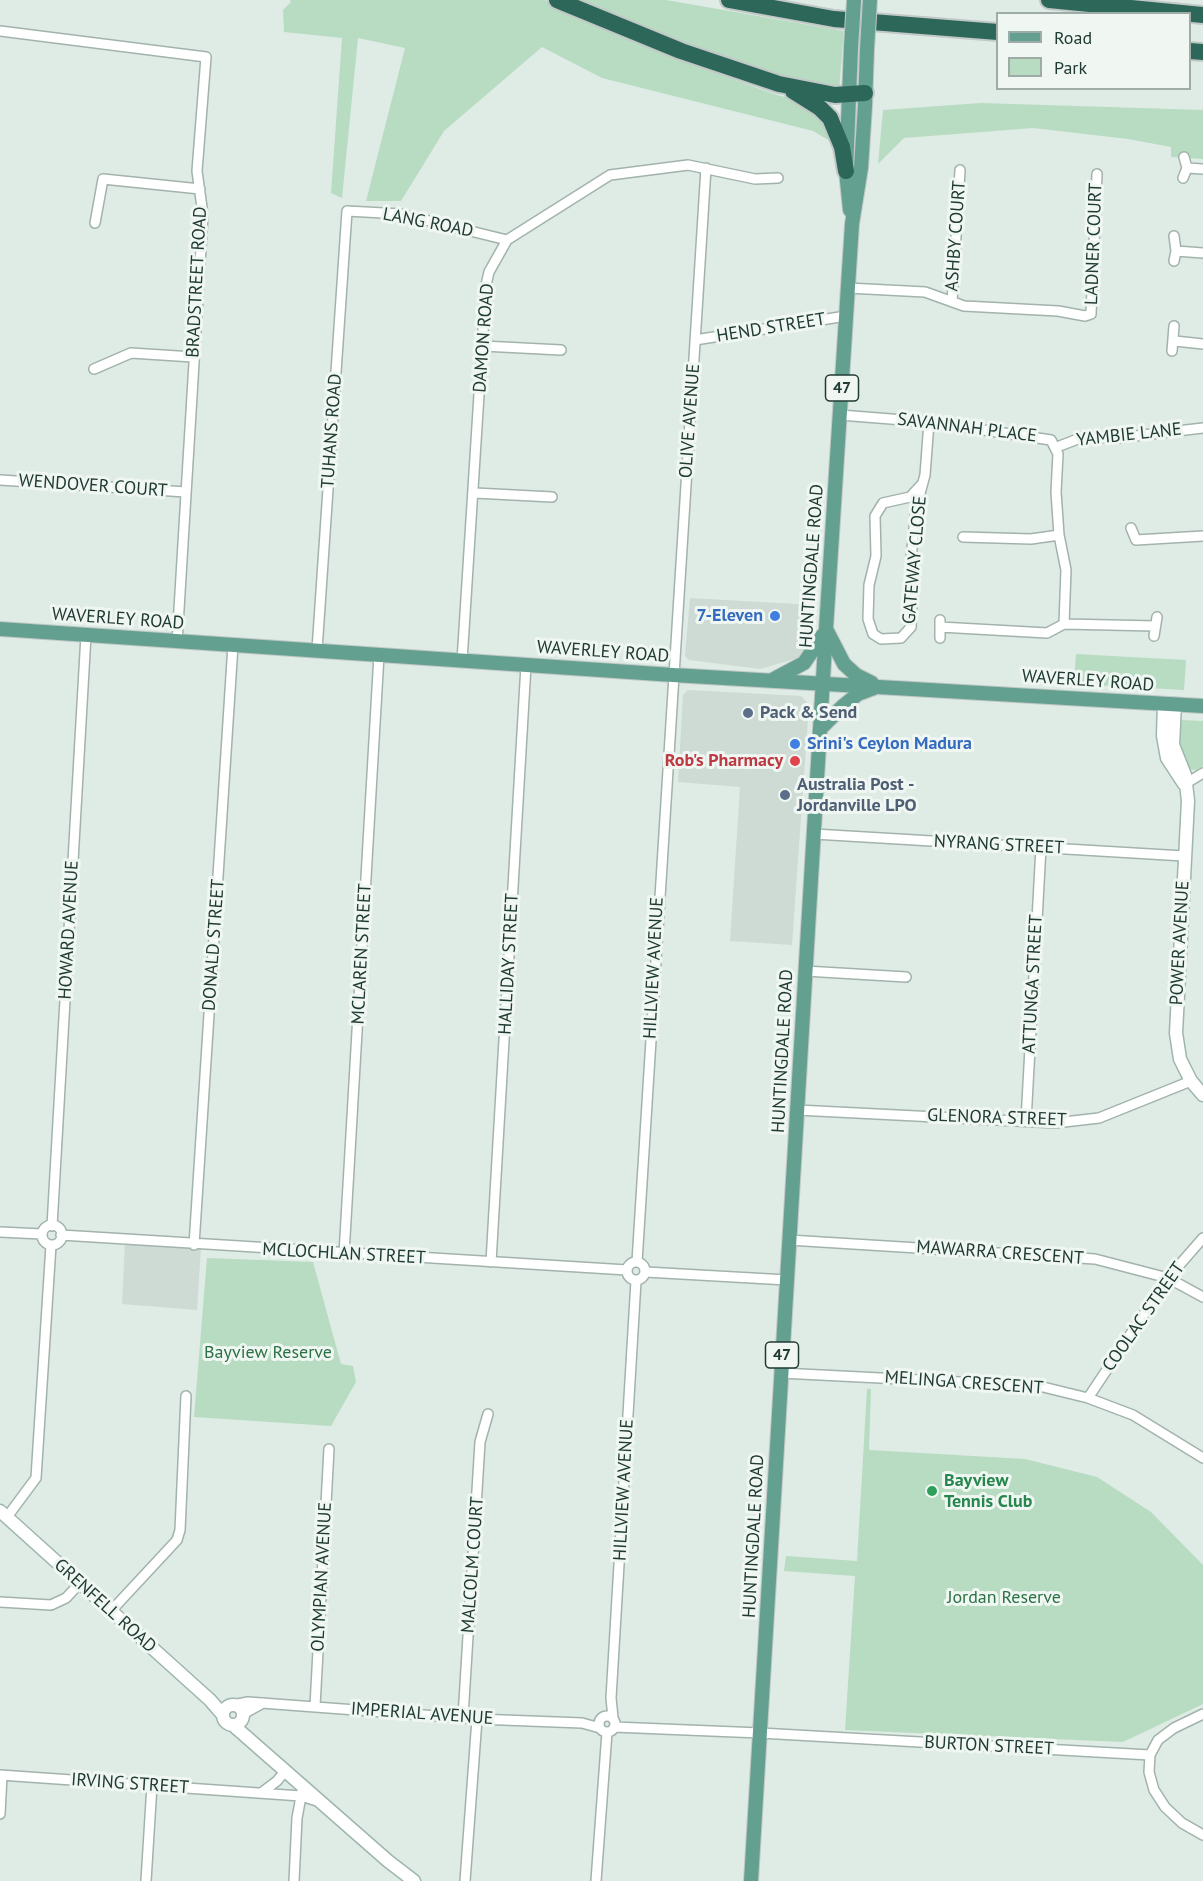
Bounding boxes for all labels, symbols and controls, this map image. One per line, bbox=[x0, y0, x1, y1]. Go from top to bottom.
legend bbox=[996, 12, 1191, 90]
text: Road bbox=[1054, 26, 1092, 49]
text: Park bbox=[1054, 56, 1087, 79]
street label: ASHBY COURT bbox=[941, 180, 971, 292]
street label: LADNER COURT bbox=[1081, 182, 1107, 306]
street label: LANG ROAD bbox=[381, 204, 475, 242]
street label: BRADSTREET ROAD bbox=[182, 206, 212, 358]
street label: DAMON ROAD bbox=[469, 283, 499, 393]
street label: HEND STREET bbox=[715, 309, 827, 347]
street label: OLIVE AVENUE bbox=[675, 363, 705, 479]
street label: TUHANS ROAD bbox=[317, 373, 347, 489]
road number: 47 bbox=[826, 375, 858, 401]
street label: SAVANNAH PLACE bbox=[896, 409, 1038, 447]
street label: YAMBIE LANE bbox=[1075, 419, 1183, 451]
street label: WENDOVER COURT bbox=[18, 470, 168, 502]
street label: HUNTINGDALE ROAD bbox=[796, 483, 828, 649]
street label: GATEWAY CLOSE bbox=[899, 495, 931, 625]
street label: WAVERLEY ROAD bbox=[51, 604, 185, 634]
place label: 7-Eleven bbox=[696, 605, 763, 627]
marker: 7-Eleven bbox=[768, 609, 782, 623]
street label: WAVERLEY ROAD bbox=[536, 637, 670, 667]
street label: WAVERLEY ROAD bbox=[1021, 666, 1155, 696]
place label: Pack & Send bbox=[760, 702, 857, 724]
marker: Pack & Send bbox=[741, 706, 755, 720]
place label: Srini's Ceylon Madura bbox=[807, 733, 972, 755]
marker: Srini's Ceylon Madura bbox=[788, 737, 802, 751]
place label: Rob's Pharmacy bbox=[665, 750, 783, 772]
marker: Rob's Pharmacy bbox=[788, 754, 802, 768]
place label: Australia Post - Jordanville LPO bbox=[797, 774, 917, 816]
marker: Australia Post - Jordanville LPO bbox=[778, 788, 792, 802]
street label: NYRANG STREET bbox=[933, 831, 1065, 859]
street label: HOWARD AVENUE bbox=[55, 860, 83, 1000]
street label: DONALD STREET bbox=[199, 878, 229, 1012]
street label: POWER AVENUE bbox=[1166, 880, 1194, 1006]
street label: MCLAREN STREET bbox=[348, 883, 376, 1025]
street label: HALLIDAY STREET bbox=[495, 893, 523, 1035]
street label: HILLVIEW AVENUE bbox=[639, 897, 669, 1039]
street label: ATTUNGA STREET bbox=[1019, 914, 1047, 1054]
street label: HUNTINGDALE ROAD bbox=[768, 969, 798, 1133]
street label: GLENORA STREET bbox=[927, 1105, 1067, 1131]
street label: MAWARRA CRESCENT bbox=[916, 1236, 1084, 1270]
street label: MCLOCHLAN STREET bbox=[262, 1239, 426, 1269]
street label: COOLAC STREET bbox=[1098, 1258, 1190, 1376]
park label: Bayview Reserve bbox=[204, 1342, 332, 1364]
road number: 47 bbox=[766, 1342, 798, 1368]
street label: MELINGA CRESCENT bbox=[884, 1367, 1044, 1399]
street label: HILLVIEW AVENUE bbox=[609, 1419, 639, 1561]
street label: HUNTINGDALE ROAD bbox=[739, 1454, 769, 1618]
place label: Bayview Tennis Club bbox=[944, 1470, 1032, 1512]
marker: Bayview Tennis Club bbox=[925, 1484, 939, 1498]
street label: MALCOLM COURT bbox=[457, 1496, 489, 1634]
street label: OLYMPIAN AVENUE bbox=[307, 1502, 337, 1652]
street label: GRENFELL ROAD bbox=[49, 1554, 161, 1658]
park label: Jordan Reserve bbox=[947, 1587, 1061, 1609]
street label: IMPERIAL AVENUE bbox=[350, 1698, 494, 1730]
street label: BURTON STREET bbox=[924, 1732, 1054, 1760]
street label: IRVING STREET bbox=[70, 1769, 190, 1799]

